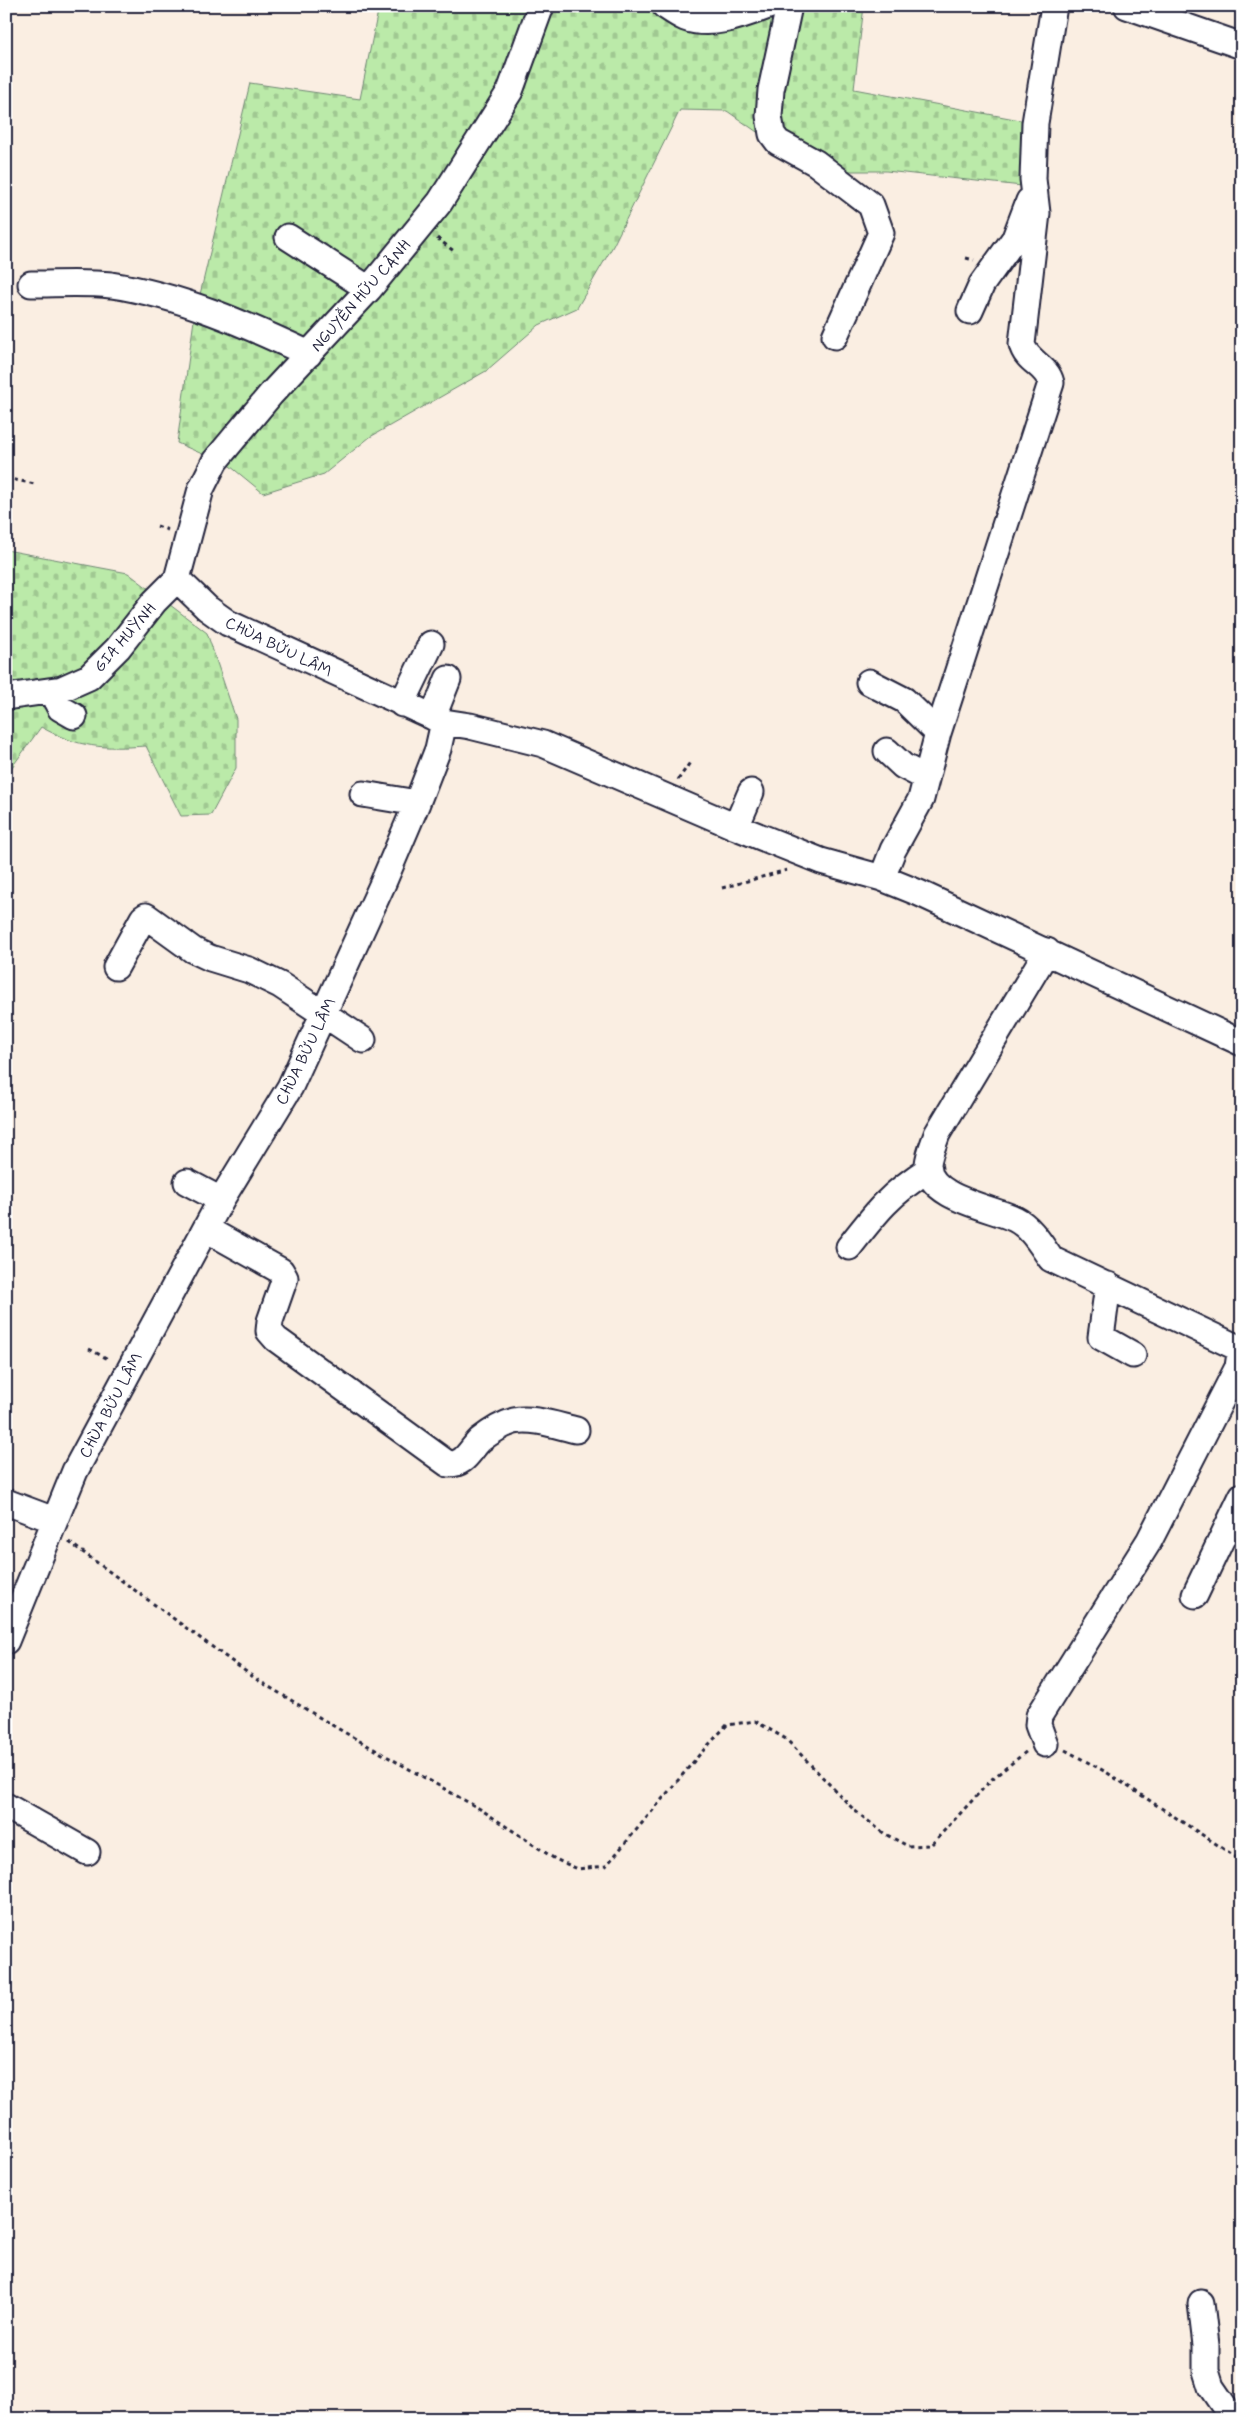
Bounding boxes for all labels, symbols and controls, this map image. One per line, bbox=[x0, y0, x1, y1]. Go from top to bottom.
street label: NGUYỄN HỮU CẢNH bbox=[307, 235, 416, 356]
street label: GIA HUỲNH bbox=[89, 599, 161, 677]
street label: CHÙA BỬU LÂM bbox=[221, 612, 335, 682]
street label: CHÙA BỬU LÂM bbox=[271, 995, 341, 1109]
street label: CHÙA BỬU LÂM bbox=[75, 1349, 148, 1462]

